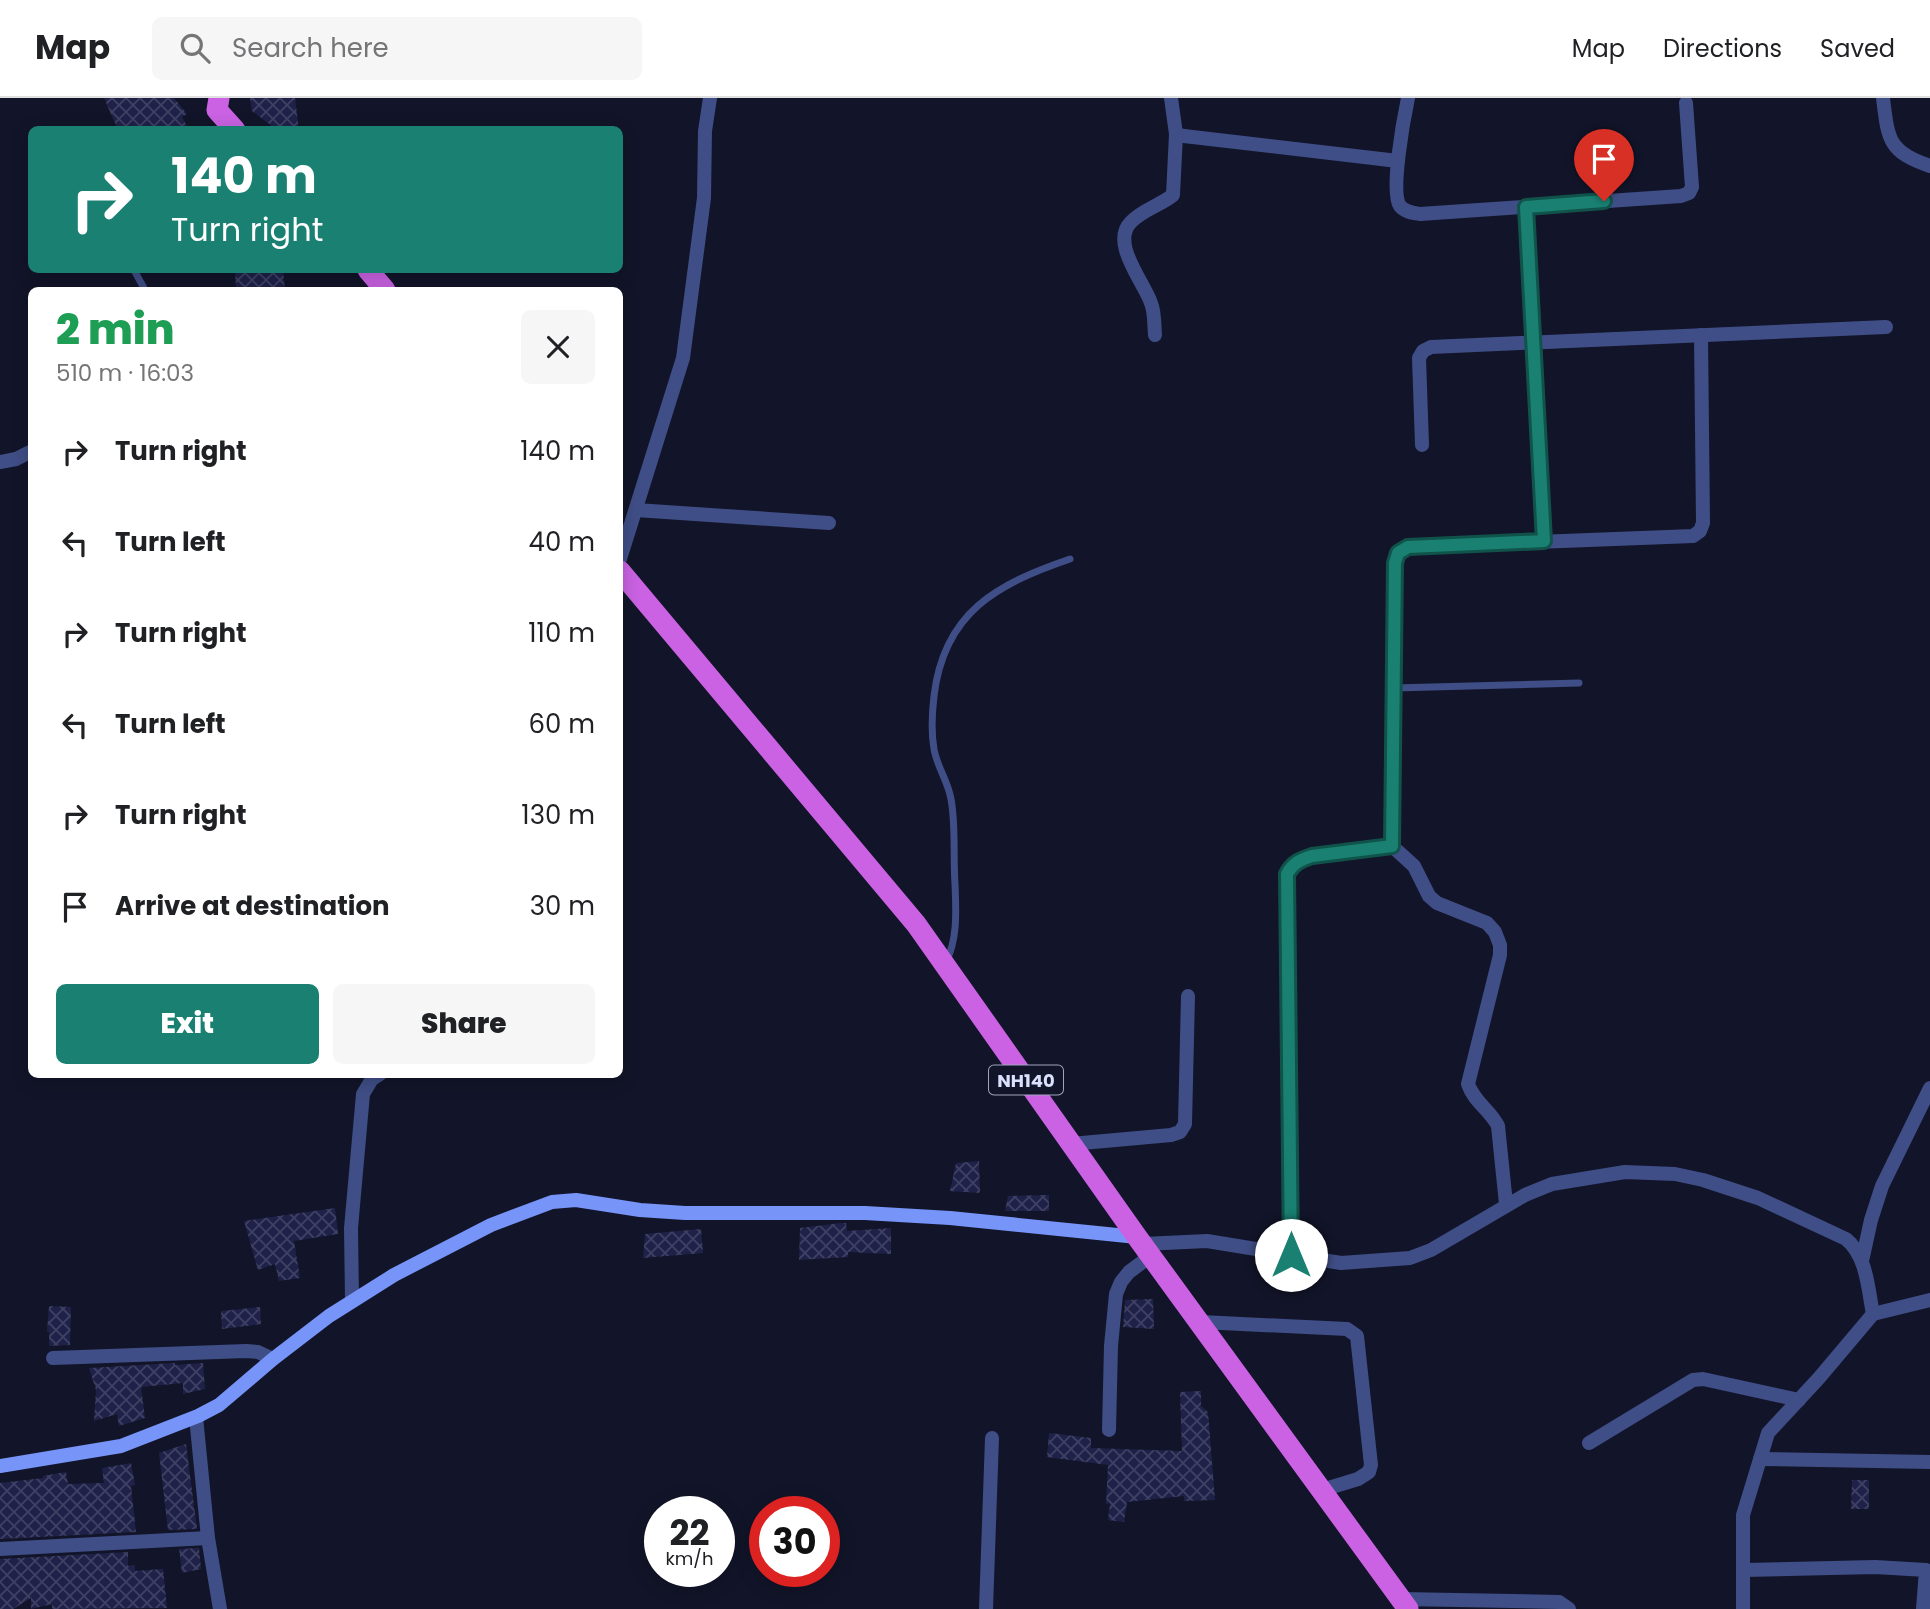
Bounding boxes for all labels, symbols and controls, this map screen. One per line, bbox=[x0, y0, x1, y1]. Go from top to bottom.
search box bbox=[152, 17, 642, 80]
text: Map bbox=[35, 24, 110, 71]
icon: search bbox=[176, 29, 214, 67]
text: Search here bbox=[232, 30, 389, 66]
text: Map bbox=[1572, 32, 1625, 65]
text: Directions bbox=[1663, 32, 1782, 65]
text: Saved bbox=[1820, 32, 1895, 65]
pin bbox=[1574, 129, 1634, 201]
icon: arrive bbox=[1585, 140, 1623, 178]
text: 140 m bbox=[171, 142, 317, 210]
icon: right bbox=[56, 154, 147, 245]
text: Turn right bbox=[171, 207, 323, 252]
text: 2 min bbox=[56, 300, 174, 359]
button: close bbox=[521, 310, 595, 384]
text: 510 m · 16:03 bbox=[56, 357, 194, 389]
icon: right bbox=[56, 433, 94, 471]
text: Turn right bbox=[115, 433, 247, 469]
text: 140 m bbox=[520, 433, 595, 469]
icon: left bbox=[56, 524, 94, 562]
text: Turn left bbox=[115, 524, 226, 560]
text: 40 m bbox=[529, 524, 595, 560]
icon: right bbox=[56, 615, 94, 653]
text: Turn right bbox=[115, 615, 247, 651]
text: 110 m bbox=[528, 615, 595, 651]
icon: left bbox=[56, 706, 94, 744]
text: Turn left bbox=[115, 706, 226, 742]
text: 60 m bbox=[528, 706, 595, 742]
icon: right bbox=[56, 797, 94, 835]
text: Turn right bbox=[115, 797, 247, 833]
text: 130 m bbox=[521, 797, 595, 833]
icon: arrive bbox=[56, 888, 94, 926]
text: Arrive at destination bbox=[115, 888, 390, 924]
text: 30 m bbox=[530, 888, 595, 924]
button: Exit bbox=[56, 984, 319, 1064]
button: Share bbox=[333, 984, 595, 1064]
road number: NH140 bbox=[989, 1065, 1063, 1094]
position arrow bbox=[1254, 1218, 1328, 1292]
speed limit sign: 30 bbox=[749, 1496, 840, 1587]
text: 22 bbox=[670, 1508, 709, 1557]
text: km/h bbox=[666, 1546, 713, 1571]

